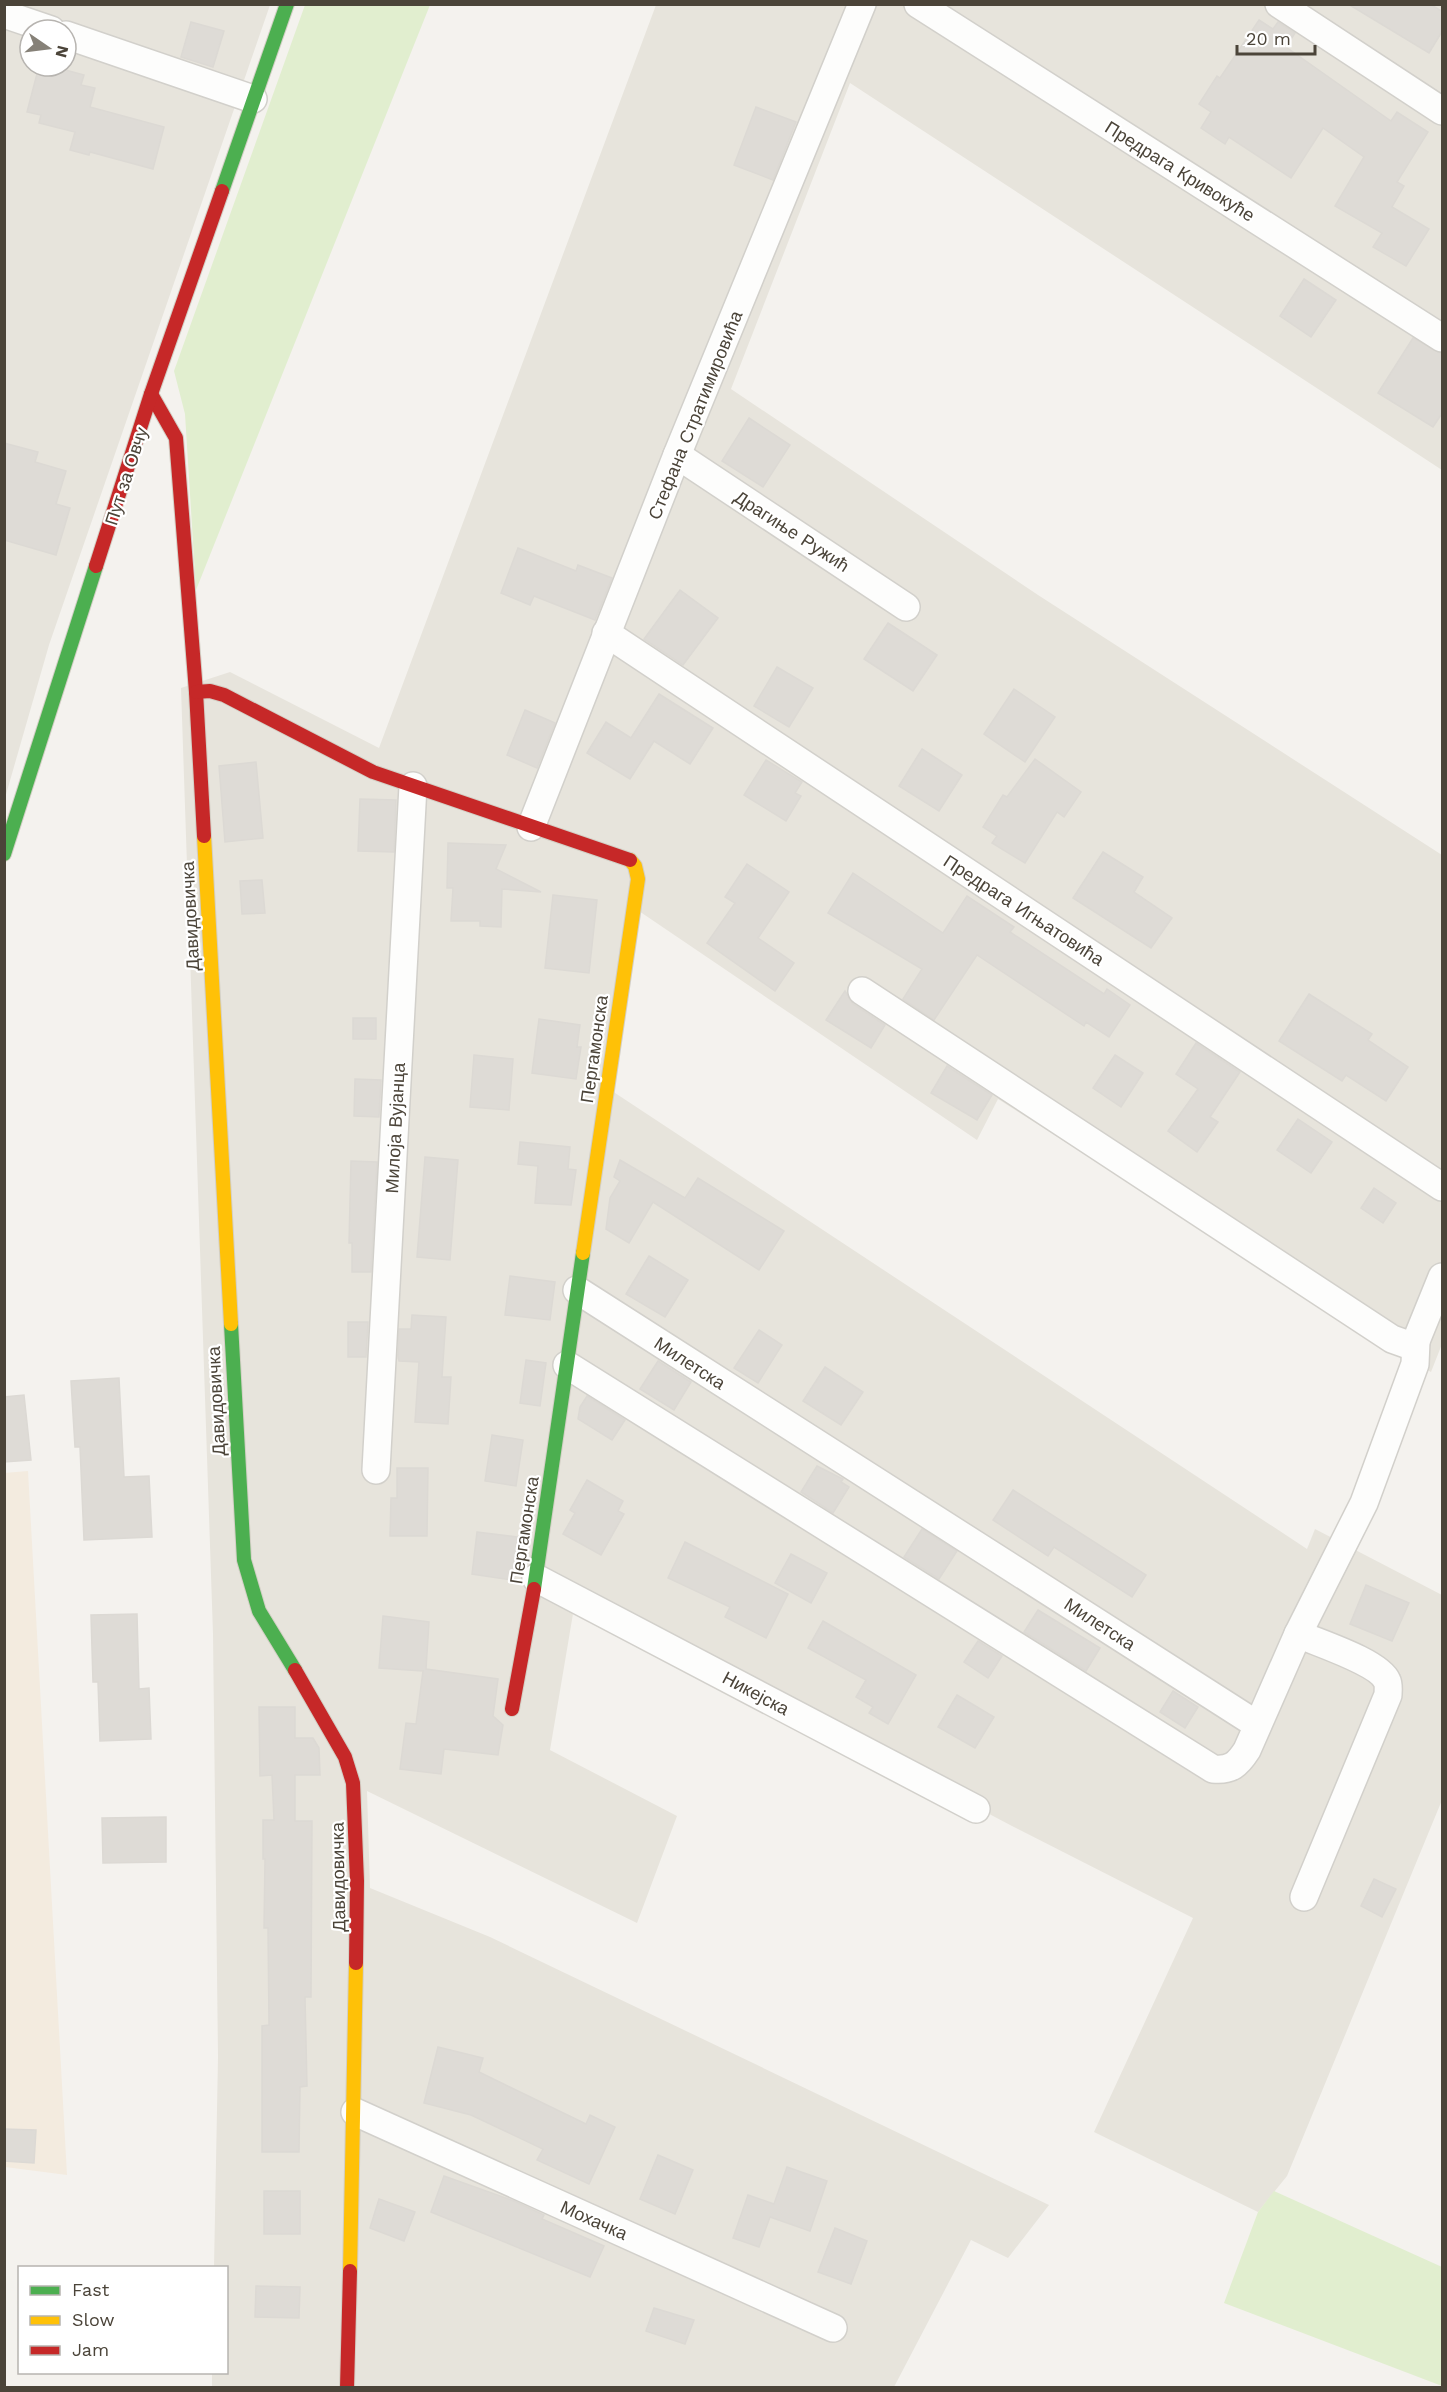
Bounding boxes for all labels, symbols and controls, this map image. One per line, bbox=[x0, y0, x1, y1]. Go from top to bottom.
north arrow bbox=[18, 18, 78, 78]
scale bar bbox=[1237, 18, 1315, 56]
text: 20 m bbox=[1246, 28, 1291, 49]
text: N bbox=[51, 43, 73, 60]
street label: Предрага Кривокуће bbox=[1101, 116, 1259, 226]
street label: Стефана Стратимировића bbox=[643, 307, 747, 522]
street label: Пут за Овчу bbox=[100, 424, 152, 528]
street label: Драгиње Ружић bbox=[731, 486, 853, 576]
street label: Предрага Игњатовића bbox=[940, 850, 1109, 970]
street label: Давидовичка bbox=[177, 860, 203, 971]
street label: Пергамонска bbox=[576, 993, 612, 1104]
street label: Милоја Вујанца bbox=[381, 1061, 409, 1194]
street label: Милетска bbox=[651, 1332, 730, 1394]
street label: Давидовичка bbox=[203, 1345, 229, 1456]
street label: Пергамонска bbox=[505, 1474, 543, 1585]
street label: Милетска bbox=[1061, 1593, 1140, 1655]
street label: Никејска bbox=[719, 1667, 794, 1720]
street label: Давидовичка bbox=[327, 1821, 349, 1932]
street label: Мохачка bbox=[557, 2196, 632, 2244]
legend bbox=[18, 2266, 228, 2374]
text: Fast bbox=[72, 2279, 110, 2300]
text: Slow bbox=[72, 2309, 115, 2330]
text: Jam bbox=[72, 2339, 109, 2360]

